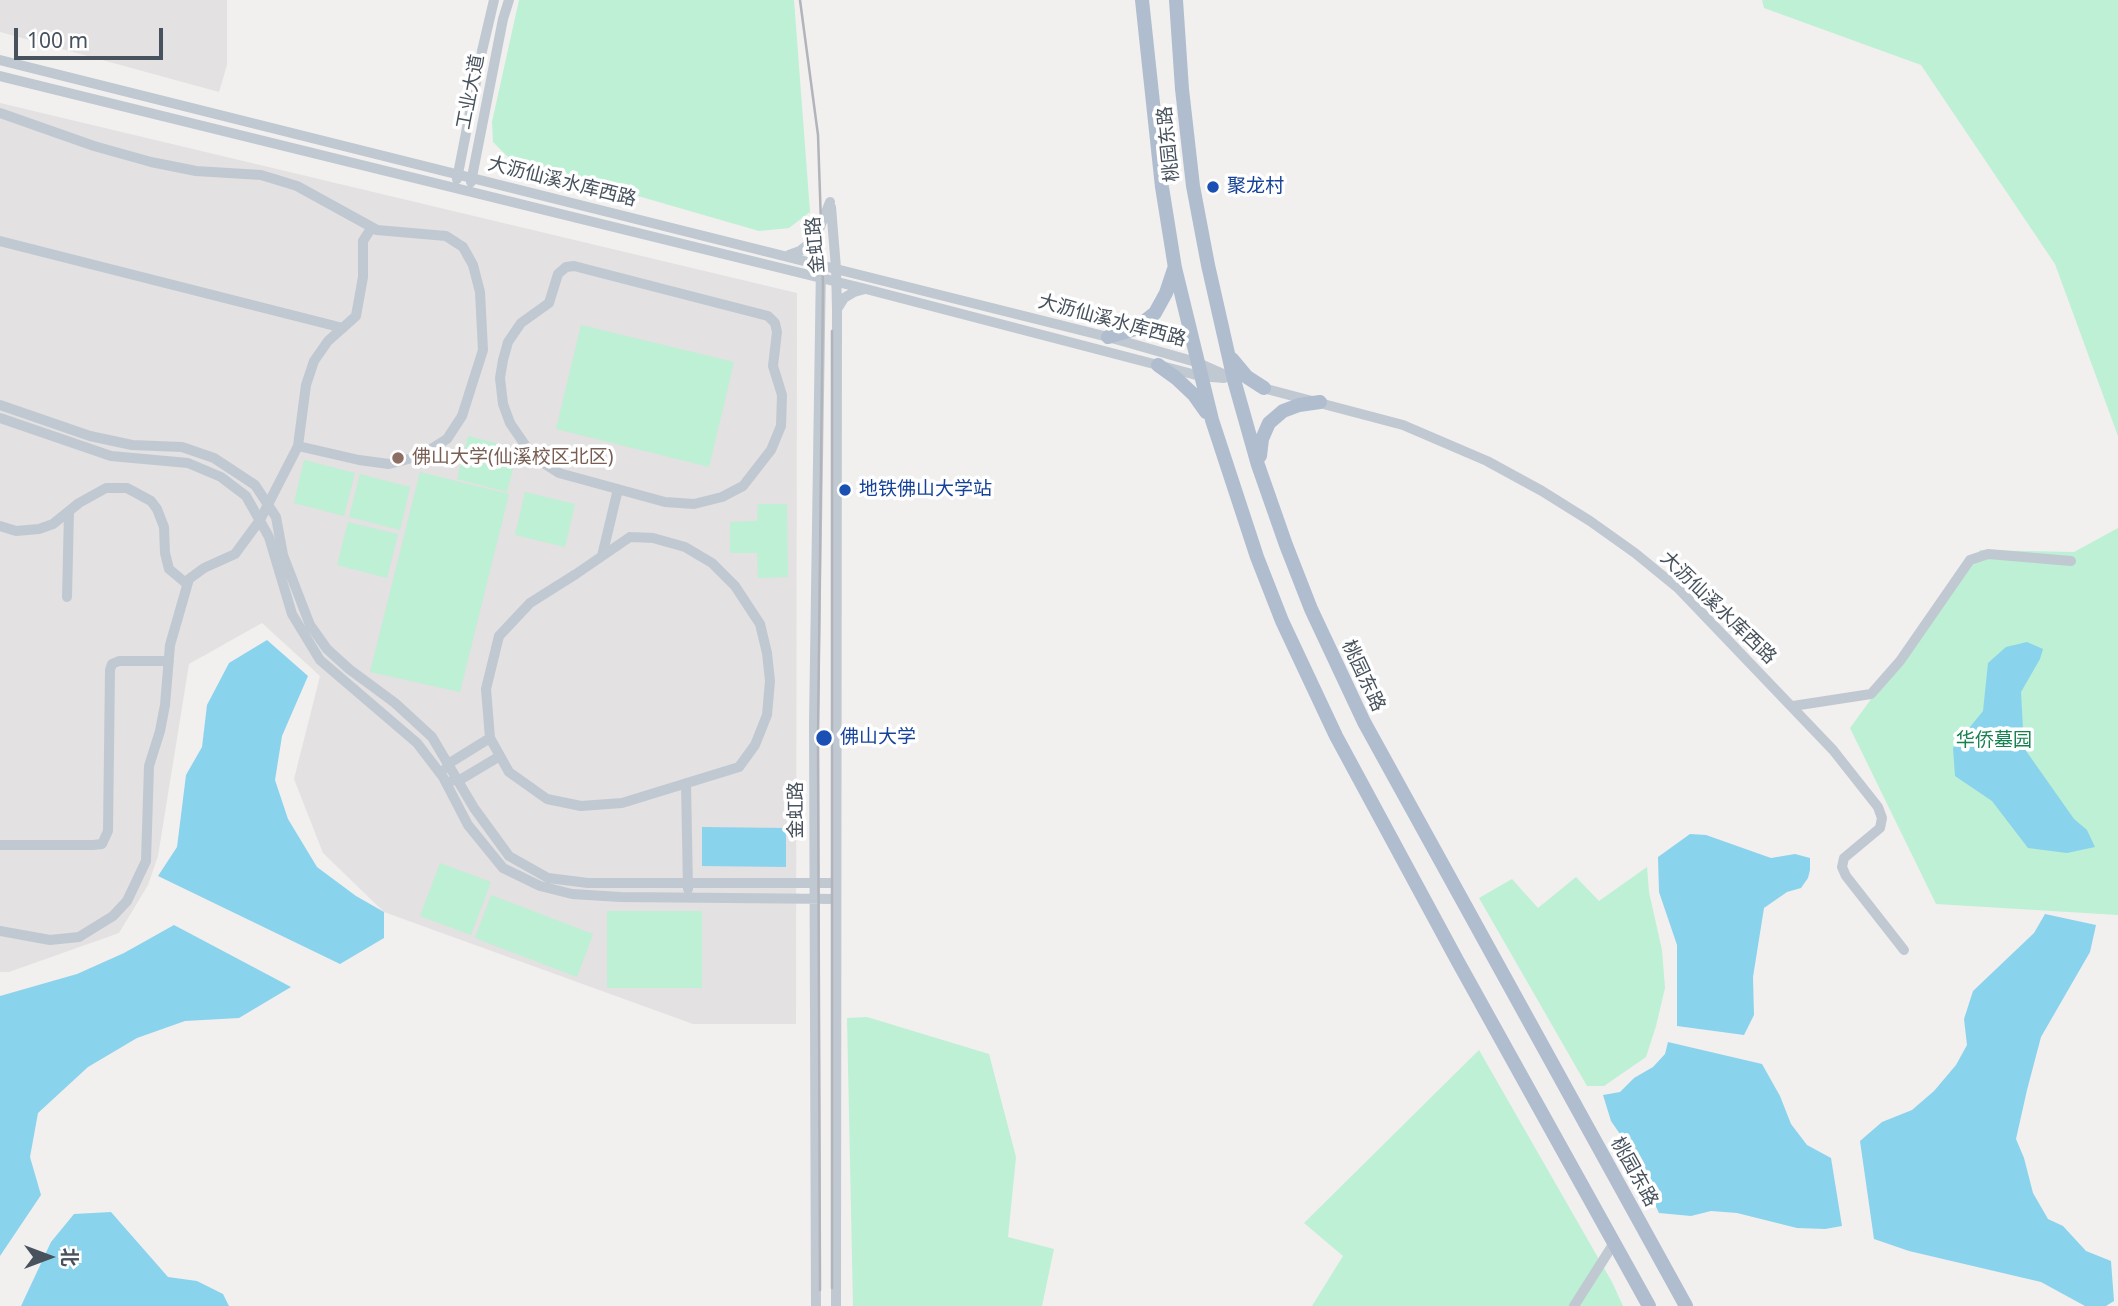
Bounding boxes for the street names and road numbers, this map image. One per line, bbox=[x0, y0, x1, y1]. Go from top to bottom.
street label: 工业大道 bbox=[453, 53, 489, 131]
street label: 桃园东路 bbox=[1154, 105, 1184, 183]
street label: 大沥仙溪水库西路 bbox=[485, 153, 639, 211]
street label: 金虹路 bbox=[802, 216, 830, 274]
street label: 大沥仙溪水库西路 bbox=[1036, 290, 1188, 352]
street label: 大沥仙溪水库西路 bbox=[1655, 547, 1781, 669]
street label: 桃园东路 bbox=[1337, 637, 1389, 715]
street label: 金虹路 bbox=[786, 782, 808, 838]
street label: 桃园东路 bbox=[1606, 1133, 1662, 1211]

